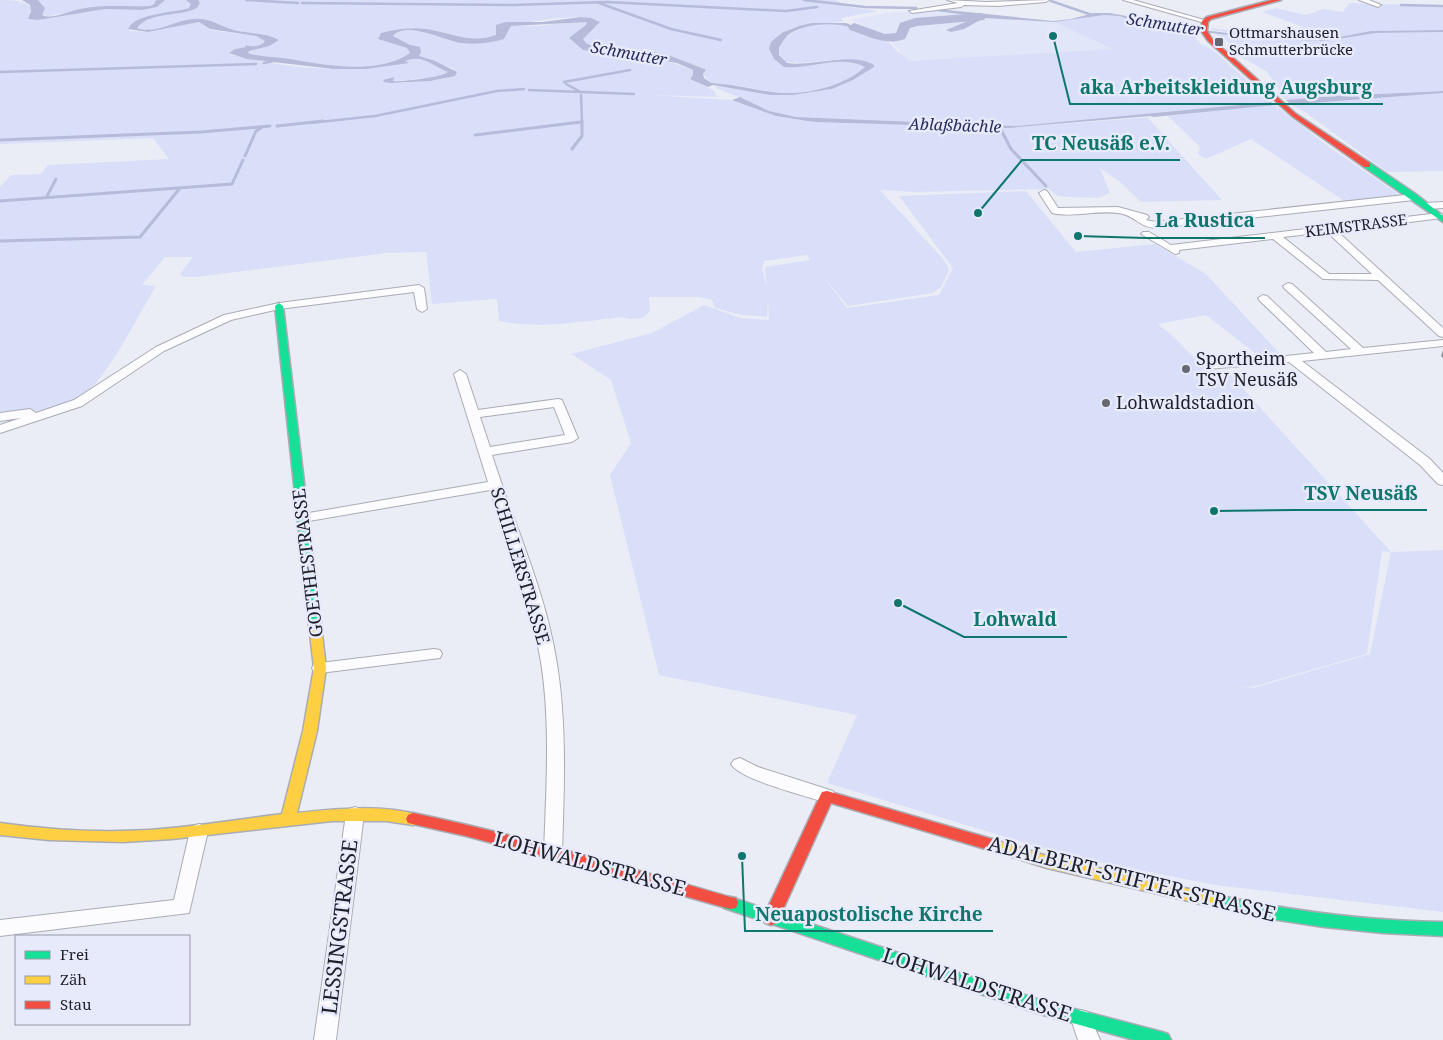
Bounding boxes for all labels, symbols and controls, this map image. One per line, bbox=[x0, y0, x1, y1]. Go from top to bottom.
water label: Schmutter bbox=[1125, 7, 1205, 41]
place label: Ottmarshausen Schmutterbrücke bbox=[1229, 22, 1353, 59]
water label: Schmutter bbox=[589, 35, 669, 71]
marker: Ottmarshausen Schmutterbrücke bbox=[1213, 36, 1225, 48]
callout: aka Arbeitskleidung Augsburg bbox=[1070, 70, 1383, 104]
text: aka Arbeitskleidung Augsburg bbox=[1080, 74, 1373, 100]
water label: Ablaßbächle bbox=[907, 112, 1002, 138]
callout: TC Neusäß e.V. bbox=[1022, 126, 1180, 160]
text: TC Neusäß e.V. bbox=[1032, 130, 1170, 156]
callout: La Rustica bbox=[1145, 204, 1265, 238]
text: La Rustica bbox=[1155, 207, 1255, 233]
street label: KEIMSTRASSE bbox=[1304, 209, 1408, 241]
place label: Sportheim TSV Neusäß bbox=[1196, 346, 1298, 391]
marker: Sportheim TSV Neusäß bbox=[1180, 363, 1192, 375]
place label: Lohwaldstadion bbox=[1116, 390, 1255, 414]
marker: Lohwaldstadion bbox=[1100, 397, 1112, 409]
callout: TSV Neusäß bbox=[1294, 476, 1427, 510]
text: TSV Neusäß bbox=[1304, 480, 1418, 506]
street label: SCHILLERSTRASSE bbox=[486, 484, 556, 647]
street label: GOETHESTRASSE bbox=[286, 487, 328, 639]
callout: Lohwald bbox=[964, 603, 1067, 637]
text: Lohwald bbox=[973, 606, 1057, 632]
street label: LOHWALDSTRASSE bbox=[491, 824, 689, 902]
street label: ADALBERT-STIFTER-STRASSE bbox=[985, 829, 1279, 927]
street label: LESSINGSTRASSE bbox=[314, 838, 364, 1016]
callout: Neuapostolische Kirche bbox=[745, 897, 993, 931]
text: Neuapostolische Kirche bbox=[755, 901, 983, 927]
legend bbox=[15, 935, 190, 1025]
street label: LOHWALDSTRASSE bbox=[879, 940, 1076, 1028]
text: Frei bbox=[60, 944, 89, 964]
text: Zäh bbox=[60, 969, 87, 989]
text: Stau bbox=[60, 994, 92, 1014]

